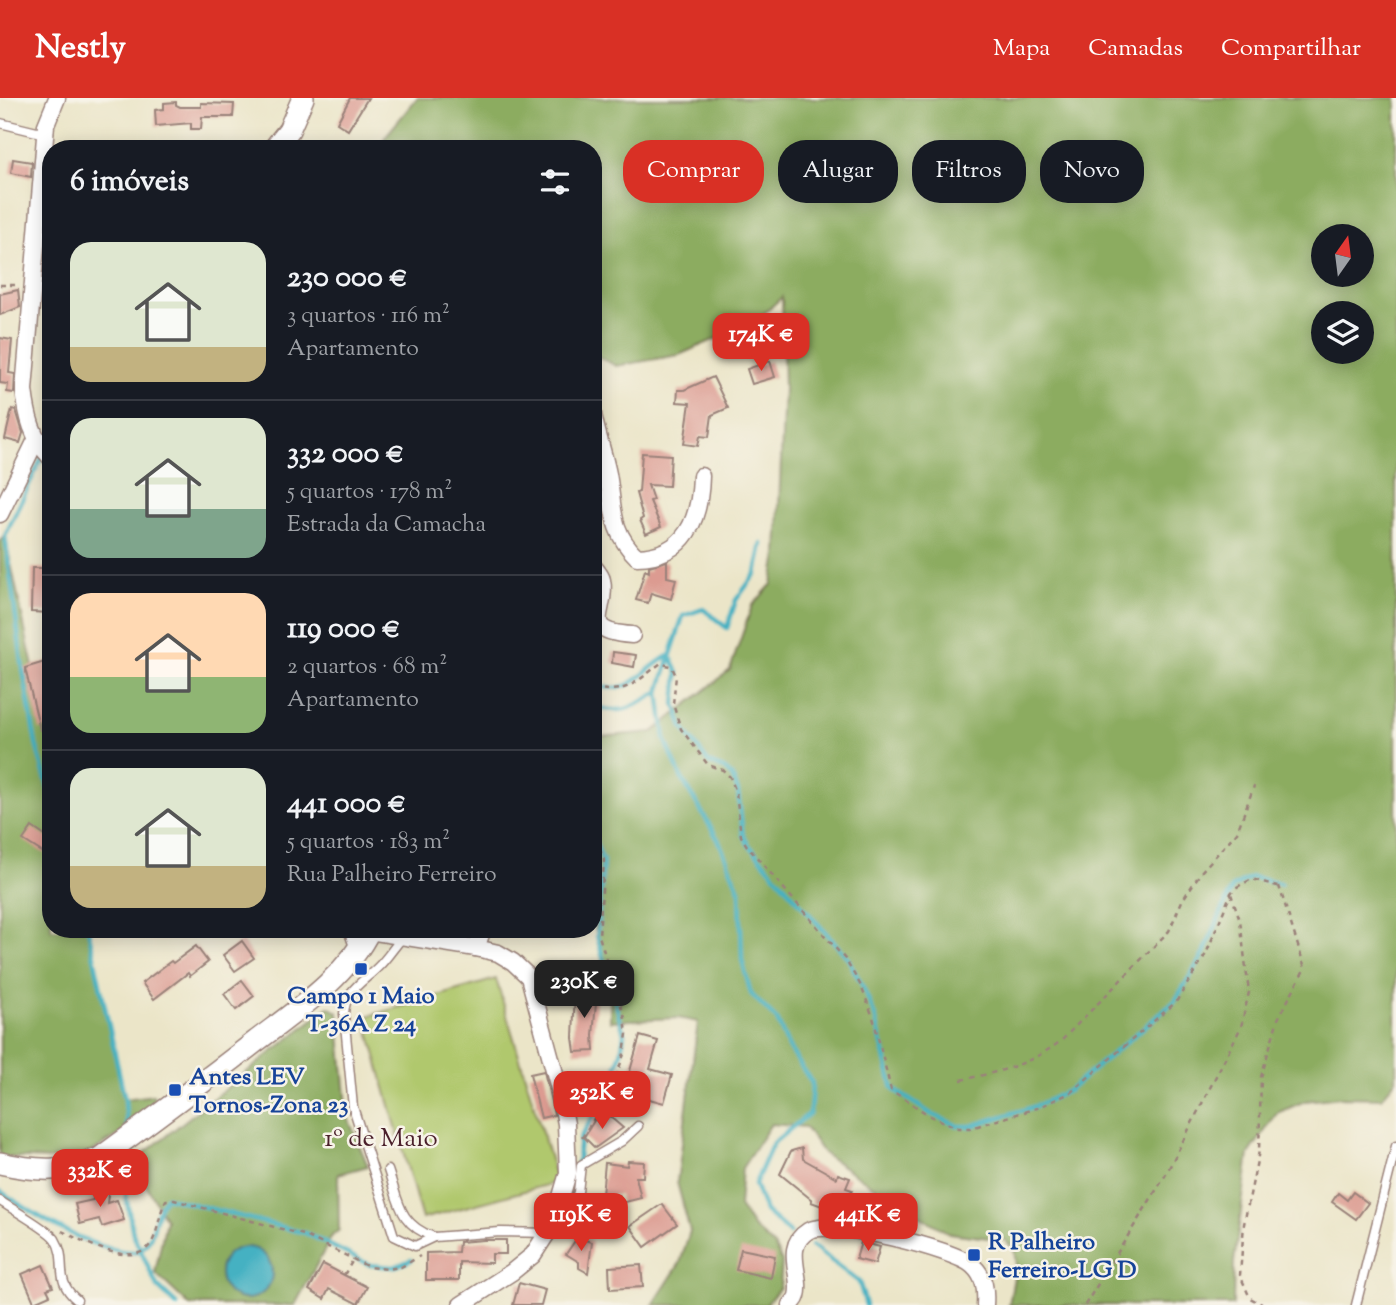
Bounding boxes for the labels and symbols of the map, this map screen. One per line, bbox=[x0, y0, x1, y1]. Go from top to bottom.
north arrow bbox=[1311, 224, 1374, 287]
pin: 174K € bbox=[704, 314, 818, 373]
pin: 230K € bbox=[527, 960, 641, 1020]
marker: Campo 1 Maio T-36A Z 24 bbox=[353, 961, 369, 977]
place label: Campo 1 Maio T-36A Z 24 bbox=[287, 980, 435, 1042]
place label: Antes LEV Tornos-Zona 23 bbox=[189, 1061, 349, 1123]
pin: 252K € bbox=[545, 1072, 659, 1131]
marker: Antes LEV Tornos-Zona 23 bbox=[167, 1082, 183, 1098]
district label: 1º de Maio bbox=[324, 1121, 438, 1158]
pin: 332K € bbox=[43, 1150, 157, 1209]
pin: 119K € bbox=[524, 1194, 638, 1253]
pin: 441K € bbox=[811, 1194, 925, 1253]
place label: R Palheiro Ferreiro-LG D bbox=[988, 1226, 1137, 1288]
marker: R Palheiro Ferreiro-LG D bbox=[966, 1247, 982, 1263]

